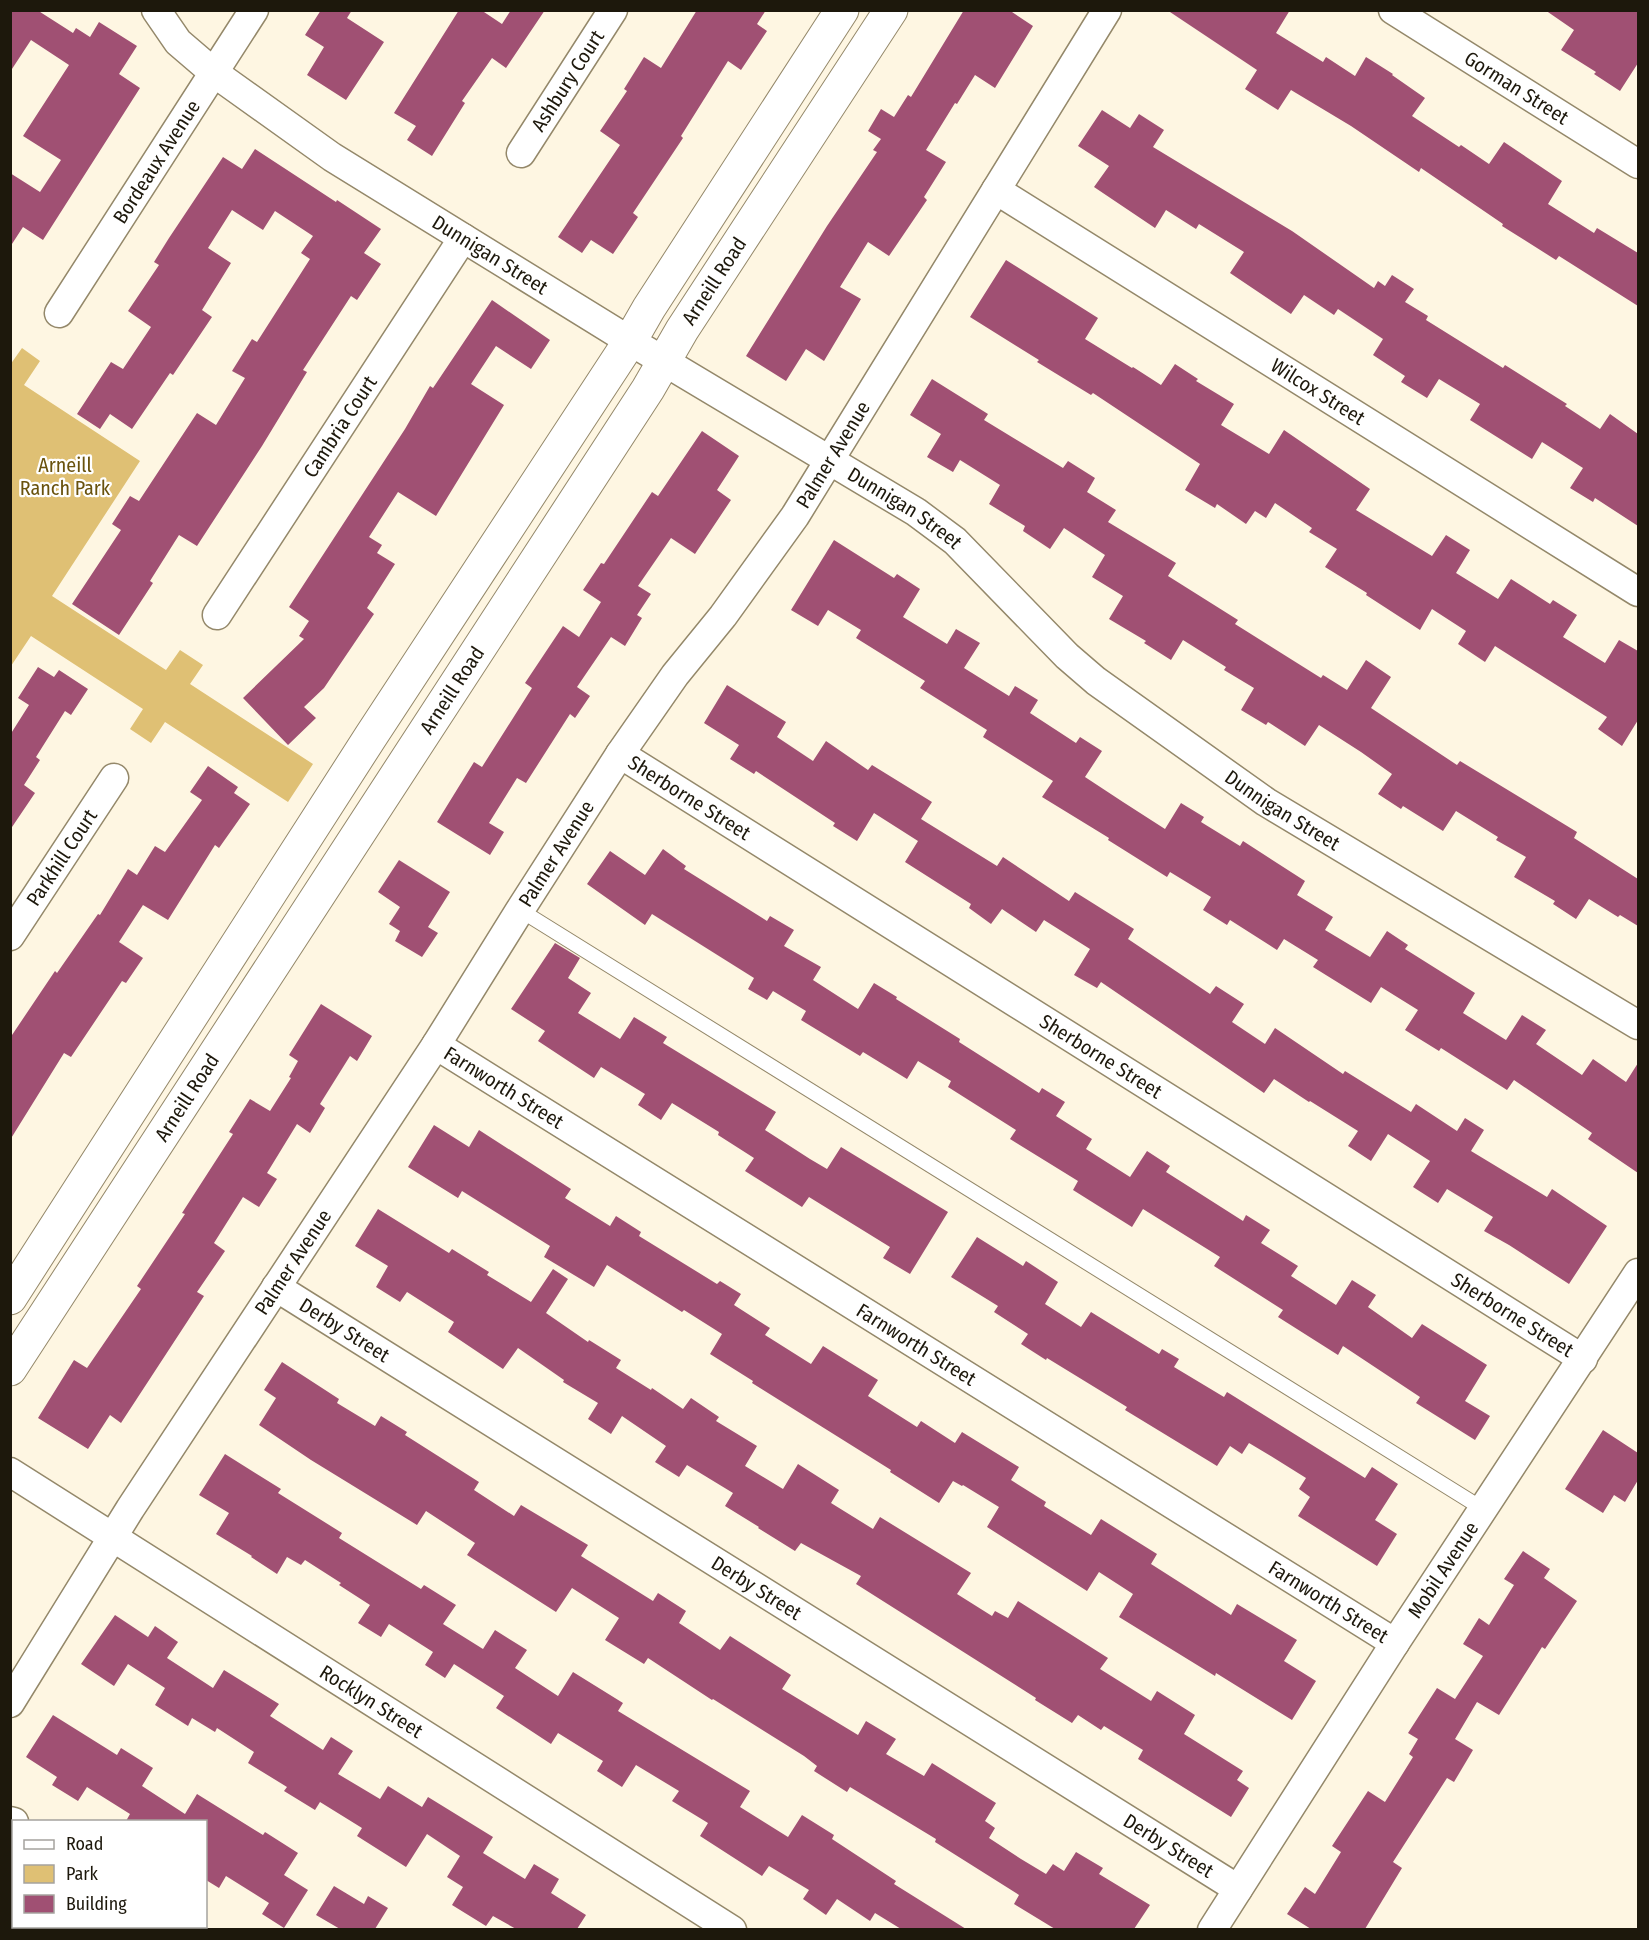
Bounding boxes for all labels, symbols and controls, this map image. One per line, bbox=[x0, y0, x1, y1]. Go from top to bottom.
street label: Ashbury Court bbox=[526, 25, 609, 136]
street label: Gorman Street bbox=[1460, 46, 1574, 130]
street label: Bordeaux Avenue bbox=[108, 95, 205, 228]
street label: Dunnigan Street bbox=[428, 210, 553, 300]
street label: Arneill Road bbox=[677, 233, 751, 329]
street label: Wilcox Street bbox=[1267, 353, 1370, 430]
street label: Cambria Court bbox=[298, 371, 382, 482]
street label: Palmer Avenue bbox=[791, 397, 875, 513]
park label: Arneill Ranch Park bbox=[20, 453, 111, 500]
street label: Dunnigan Street bbox=[843, 462, 968, 554]
street label: Arneill Road bbox=[415, 642, 489, 739]
street label: Sherborne Street bbox=[624, 750, 755, 845]
street label: Dunnigan Street bbox=[1220, 765, 1345, 856]
street label: Palmer Avenue bbox=[513, 796, 599, 911]
street label: Parkhill Court bbox=[21, 804, 102, 910]
street label: Sherborne Street bbox=[1035, 1009, 1167, 1104]
street label: Farnworth Street bbox=[440, 1041, 569, 1134]
street label: Arneill Road bbox=[149, 1049, 224, 1146]
street label: Palmer Avenue bbox=[249, 1205, 336, 1319]
street label: Sherborne Street bbox=[1447, 1267, 1578, 1362]
street label: Derby Street bbox=[295, 1293, 395, 1367]
street label: Farnworth Street bbox=[852, 1298, 981, 1391]
street label: Mobil Avenue bbox=[1403, 1517, 1483, 1623]
street label: Derby Street bbox=[707, 1551, 807, 1625]
street label: Farnworth Street bbox=[1264, 1555, 1393, 1648]
street label: Rocklyn Street bbox=[315, 1660, 428, 1743]
street label: Derby Street bbox=[1119, 1808, 1219, 1883]
legend bbox=[12, 1820, 207, 1928]
text: Road bbox=[66, 1833, 103, 1855]
text: Park bbox=[66, 1863, 99, 1885]
text: Building bbox=[66, 1893, 127, 1915]

